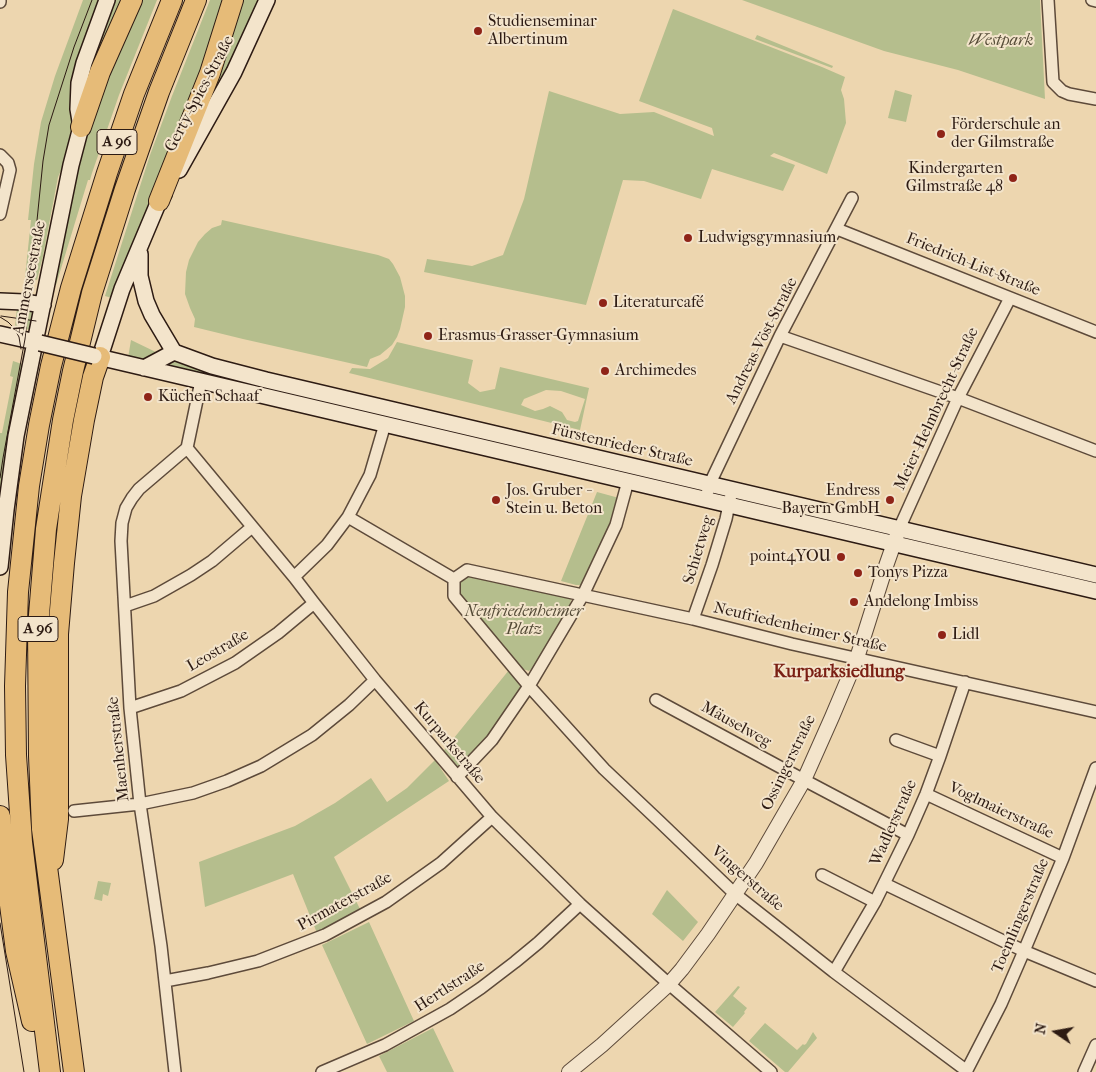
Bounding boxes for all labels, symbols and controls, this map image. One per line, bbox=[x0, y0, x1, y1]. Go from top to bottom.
place label: Studienseminar Albertinum bbox=[488, 12, 597, 50]
marker: Studienseminar Albertinum bbox=[472, 25, 484, 37]
park label: Westpark bbox=[969, 31, 1033, 51]
street label: Gerty-Spies-Straße bbox=[161, 33, 239, 155]
place label: Förderschule an der Gilmstraße bbox=[951, 115, 1061, 153]
marker: Förderschule an der Gilmstraße bbox=[935, 128, 947, 140]
road number: A 96 bbox=[97, 130, 137, 154]
place label: Kindergarten Gilmstraße 48 bbox=[906, 159, 1003, 197]
marker: Kindergarten Gilmstraße 48 bbox=[1007, 172, 1019, 184]
street label: Ammerseestraße bbox=[10, 219, 50, 337]
place label: Ludwigsgymnasium bbox=[698, 228, 836, 248]
street label: Friedrich-List-Straße bbox=[903, 229, 1043, 301]
marker: Ludwigsgymnasium bbox=[682, 232, 694, 244]
street label: Andreas-Vöst-Straße bbox=[722, 275, 802, 407]
place label: Literaturcafé bbox=[613, 293, 704, 313]
marker: Literaturcafé bbox=[597, 297, 609, 309]
street label: Meier-Helmbrecht-Straße bbox=[891, 325, 983, 493]
place label: Erasmus-Grasser-Gymnasium bbox=[438, 326, 639, 346]
marker: Erasmus-Grasser-Gymnasium bbox=[422, 330, 434, 342]
place label: Archimedes bbox=[615, 361, 697, 381]
marker: Archimedes bbox=[599, 365, 611, 377]
place label: Küchen Schaaf bbox=[158, 387, 259, 407]
marker: Küchen Schaaf bbox=[142, 391, 154, 403]
street label: Fürstenrieder Straße bbox=[550, 420, 694, 472]
place label: Jos. Gruber - Stein u. Beton bbox=[506, 481, 602, 519]
place label: Endress Bayern GmbH bbox=[781, 481, 880, 519]
marker: Jos. Gruber - Stein u. Beton bbox=[490, 494, 502, 506]
marker: Endress Bayern GmbH bbox=[884, 494, 896, 506]
street label: Schietweg bbox=[680, 513, 718, 587]
place label: point4YOU bbox=[750, 547, 831, 567]
marker: point4YOU bbox=[835, 551, 847, 563]
place label: Tonys Pizza bbox=[868, 563, 948, 583]
marker: Tonys Pizza bbox=[852, 567, 864, 579]
place label: Andelong Imbiss bbox=[864, 592, 978, 612]
marker: Andelong Imbiss bbox=[848, 596, 860, 608]
street label: Neufriedenheimer Straße bbox=[712, 599, 888, 657]
park label: Neufriedenheimer Platz bbox=[465, 602, 583, 640]
road number: A 96 bbox=[18, 616, 58, 642]
place label: Lidl bbox=[952, 625, 979, 645]
street label: Leostraße bbox=[184, 626, 252, 676]
marker: Lidl bbox=[936, 629, 948, 641]
district label: Kurparksiedlung bbox=[773, 662, 905, 684]
street label: Maenherstraße bbox=[104, 696, 134, 802]
street label: Kurparkstraße bbox=[409, 698, 489, 788]
street label: Mäuselweg bbox=[698, 698, 774, 752]
street label: Ossingerstraße bbox=[758, 712, 820, 814]
street label: Wadlerstraße bbox=[866, 777, 922, 869]
street label: Voglmaierstraße bbox=[946, 778, 1056, 844]
street label: Vingerstraße bbox=[707, 842, 787, 916]
street label: Toemlingerstraße bbox=[988, 856, 1054, 976]
street label: Pirmaterstraße bbox=[295, 868, 395, 936]
street label: Hertlstraße bbox=[411, 957, 489, 1017]
north arrow bbox=[1031, 1007, 1081, 1057]
text: N bbox=[1031, 1022, 1050, 1036]

